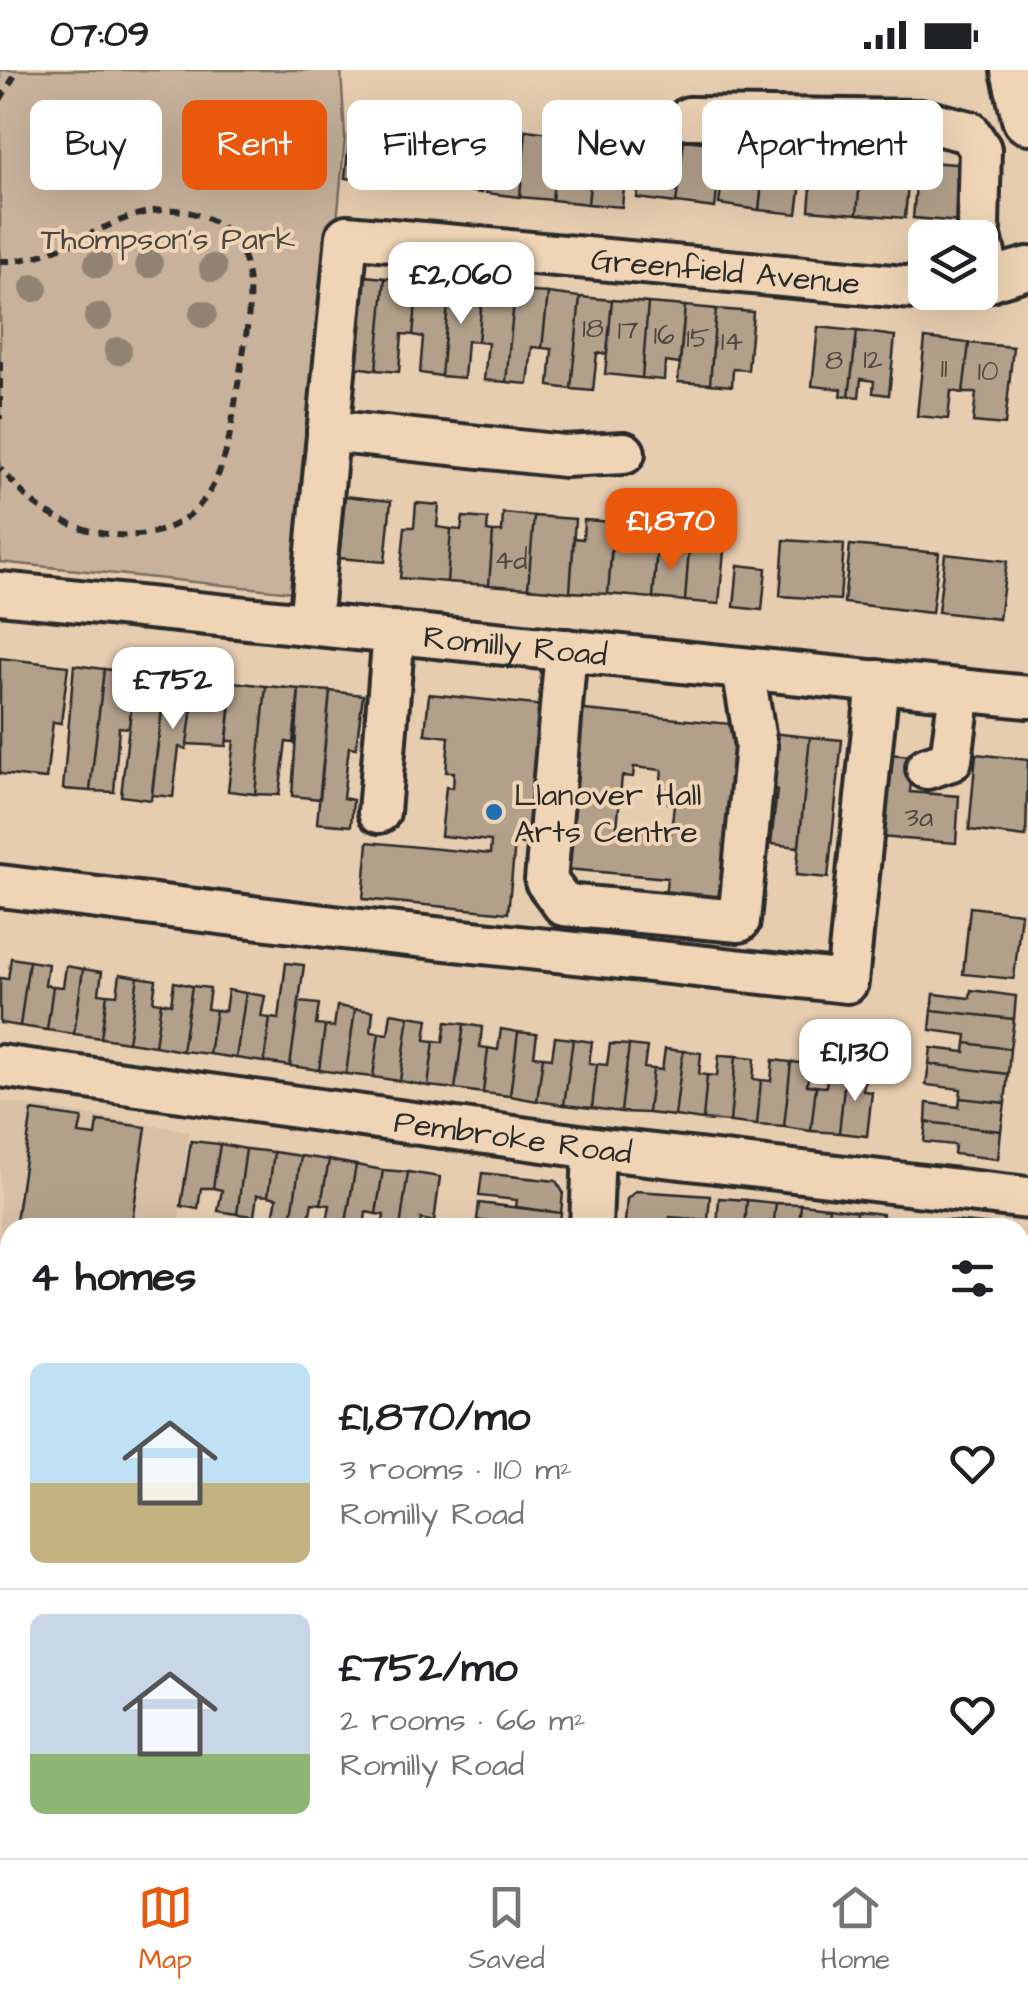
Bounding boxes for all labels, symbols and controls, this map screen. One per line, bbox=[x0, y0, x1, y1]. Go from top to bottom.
text: 07:09 bbox=[50, 9, 149, 61]
chip: Buy bbox=[30, 100, 162, 190]
chip: Rent bbox=[182, 100, 327, 190]
chip: Filters bbox=[347, 100, 522, 190]
chip: New bbox=[542, 100, 682, 190]
chip: Apartment bbox=[702, 100, 943, 190]
park label: Thompson's Park bbox=[41, 217, 296, 262]
map controls bbox=[908, 220, 998, 310]
button: layers bbox=[908, 220, 998, 310]
street label: Greenfield Avenue bbox=[589, 237, 862, 307]
pin: £2,060 bbox=[380, 242, 542, 327]
text: £2,060 bbox=[410, 252, 512, 297]
house number: 18 bbox=[582, 309, 604, 348]
house number: 17 bbox=[618, 311, 638, 350]
house number: 16 bbox=[653, 316, 675, 355]
house number: 15 bbox=[686, 319, 710, 358]
house number: 14 bbox=[721, 322, 743, 361]
house number: 12 bbox=[863, 340, 883, 379]
house number: 8 bbox=[825, 341, 843, 380]
house number: 11 bbox=[940, 349, 948, 388]
house number: 10 bbox=[977, 352, 999, 391]
pin: £1,870 bbox=[590, 488, 752, 573]
text: £1,870 bbox=[627, 498, 715, 543]
house number: 4d bbox=[494, 541, 528, 580]
street label: Romilly Road bbox=[421, 615, 609, 678]
pin: £752 bbox=[114, 647, 232, 732]
text: £752 bbox=[134, 657, 212, 702]
place label: Llanover Hall Arts Centre bbox=[514, 773, 702, 855]
house number: 3a bbox=[905, 798, 933, 837]
marker: Llanover Hall Arts Centre bbox=[483, 801, 505, 823]
pin: £1,130 bbox=[774, 1019, 936, 1104]
text: £1,130 bbox=[821, 1029, 889, 1074]
street label: Pembroke Road bbox=[391, 1100, 634, 1176]
text: 4 homes bbox=[30, 1249, 196, 1307]
icon: filters bbox=[945, 1251, 1000, 1306]
text: £1,870/mo bbox=[340, 1389, 530, 1447]
icon: home bbox=[110, 1403, 230, 1523]
icon: heart bbox=[945, 1436, 1000, 1491]
text: 3 rooms · 110 m² bbox=[340, 1447, 572, 1492]
text: Romilly Road bbox=[340, 1492, 525, 1537]
text: £752/mo bbox=[340, 1640, 518, 1698]
icon: home bbox=[110, 1654, 230, 1774]
icon: heart bbox=[945, 1687, 1000, 1742]
text: 2 rooms · 66 m² bbox=[340, 1698, 586, 1743]
text: Romilly Road bbox=[340, 1743, 525, 1788]
tab: Map bbox=[138, 1880, 193, 1979]
tab: Saved bbox=[469, 1880, 545, 1979]
tab: Home bbox=[820, 1880, 890, 1979]

